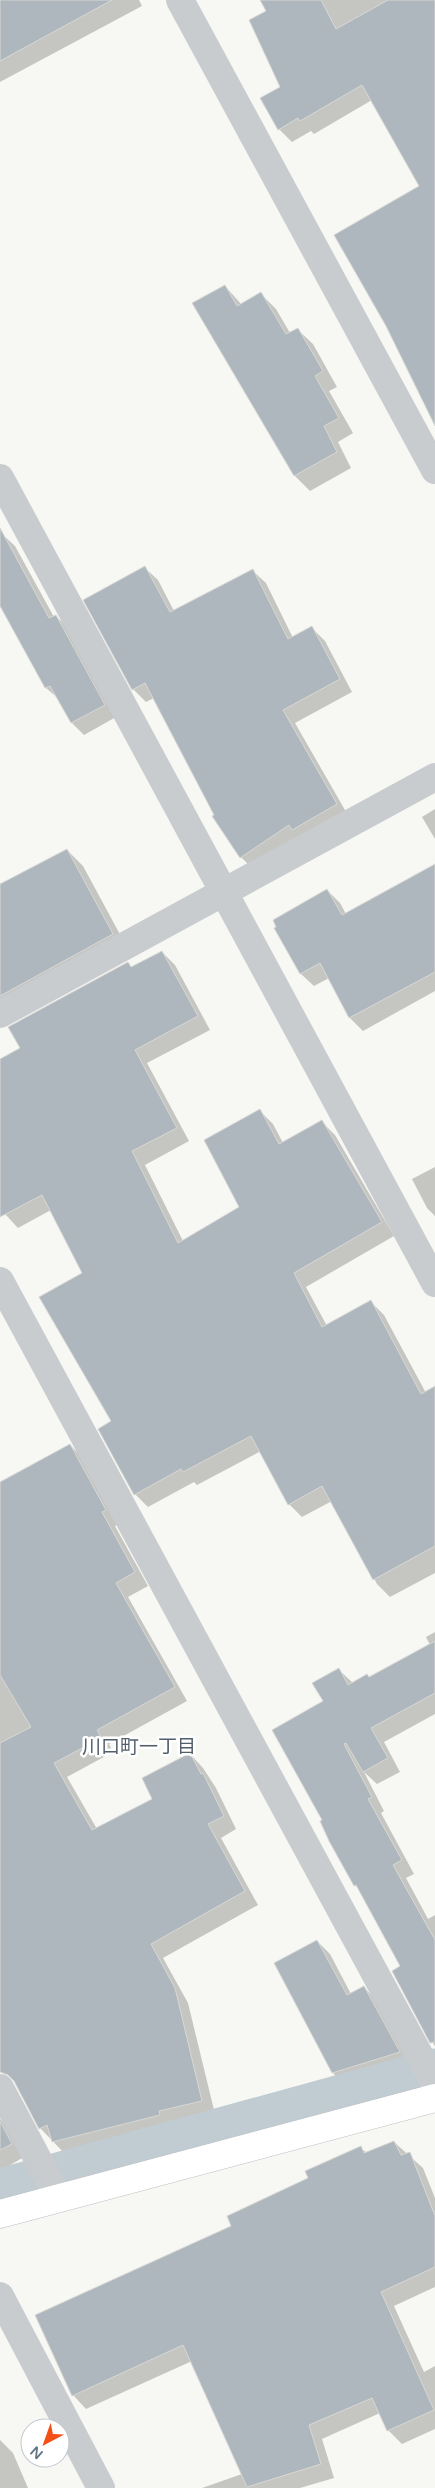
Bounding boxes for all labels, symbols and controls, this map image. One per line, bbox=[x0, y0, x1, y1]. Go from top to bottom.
district label: 川口町一丁目 bbox=[82, 1736, 196, 1758]
north arrow bbox=[20, 2418, 70, 2468]
text: N bbox=[27, 2442, 47, 2463]

